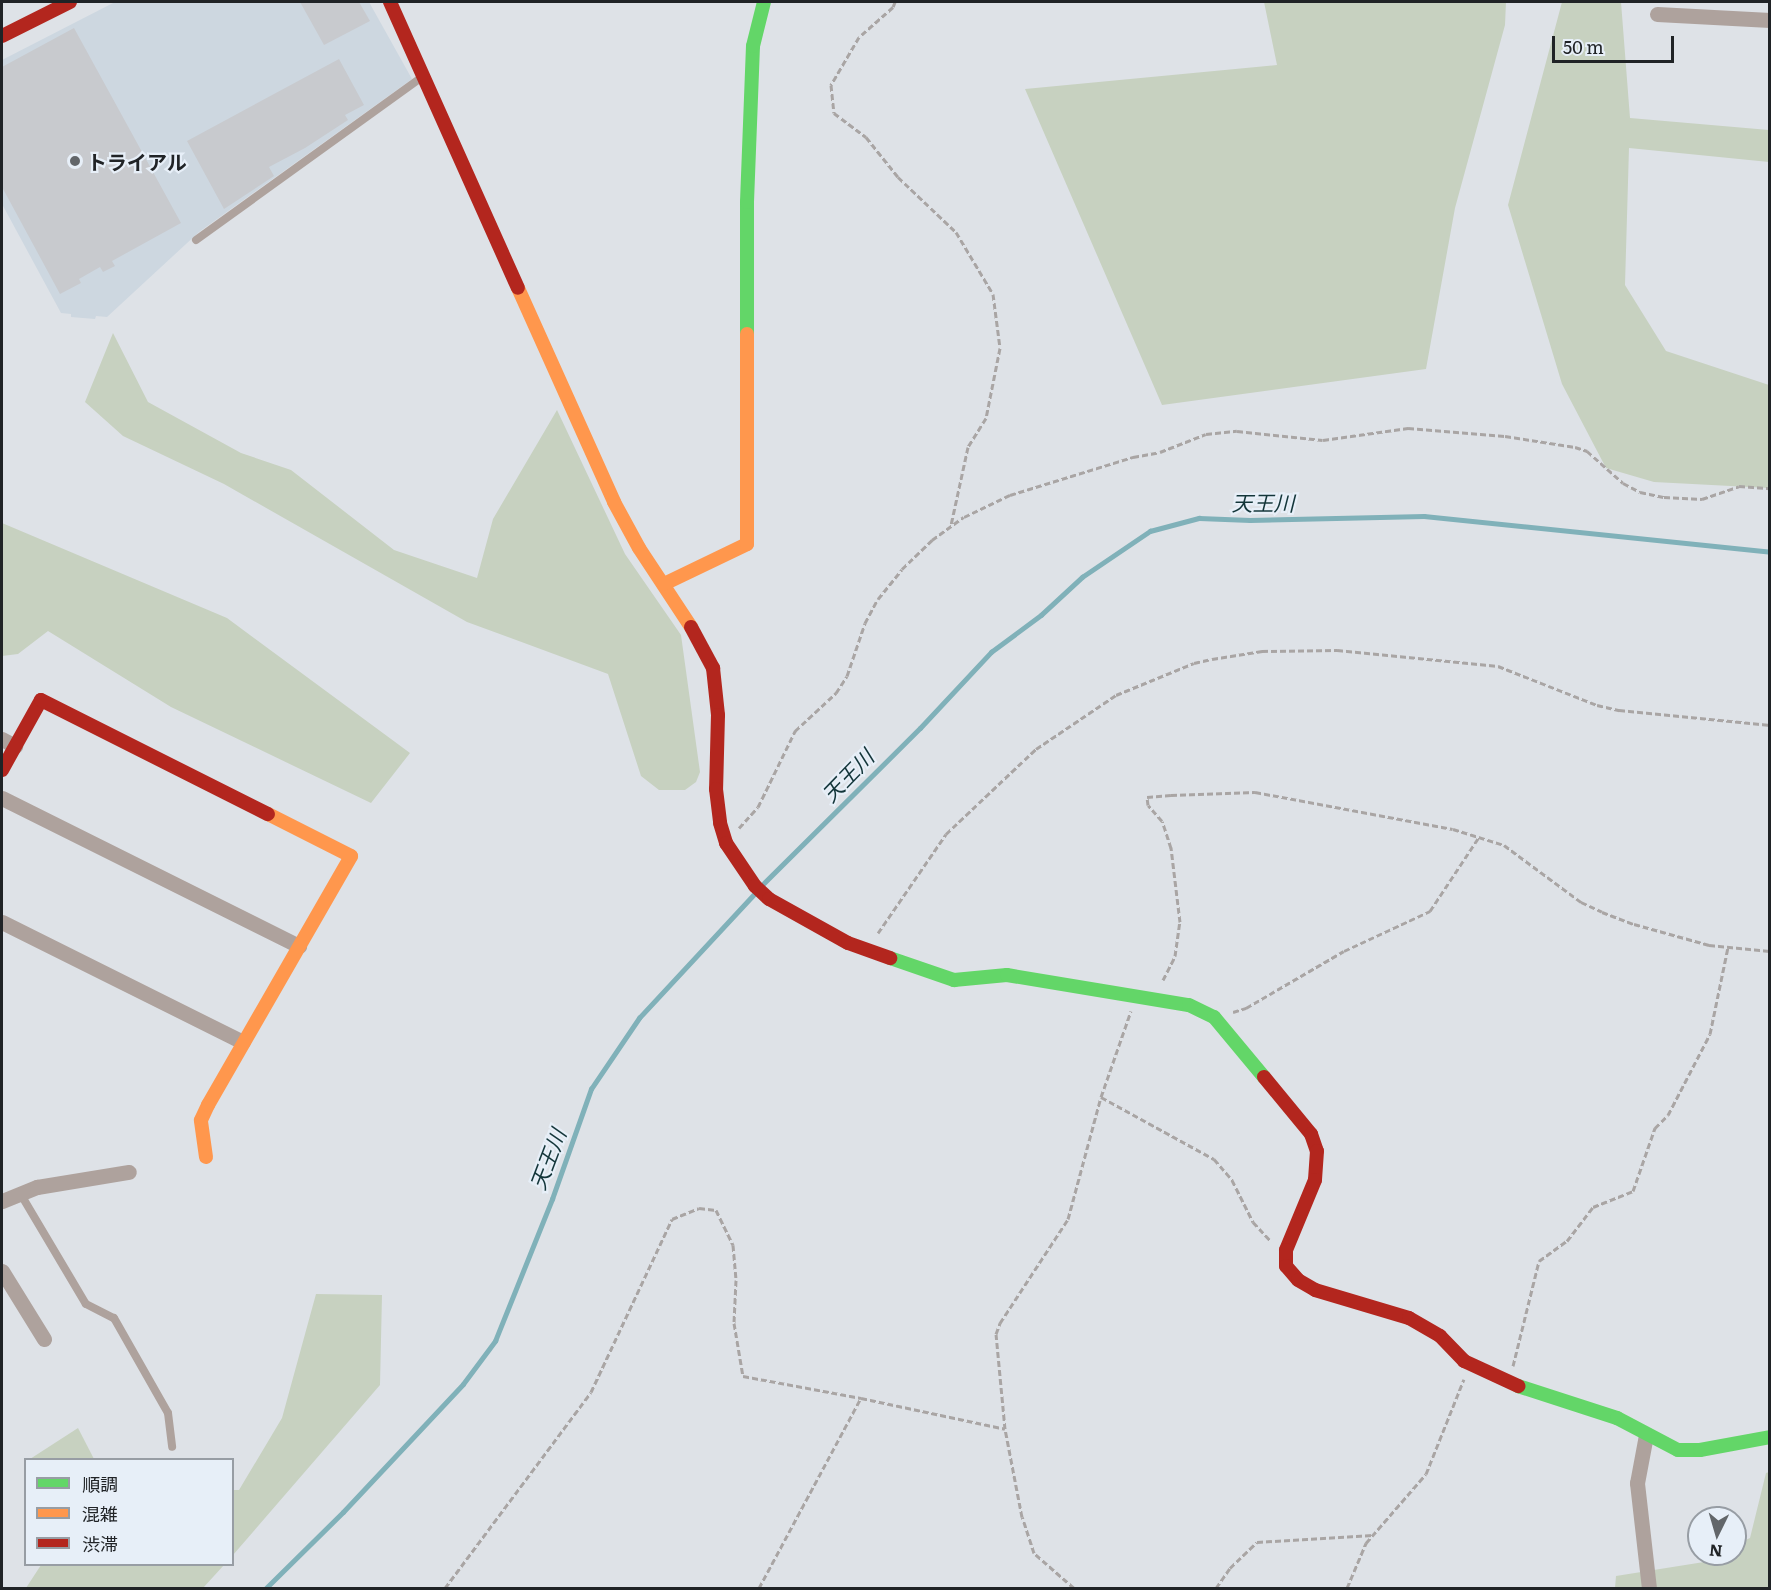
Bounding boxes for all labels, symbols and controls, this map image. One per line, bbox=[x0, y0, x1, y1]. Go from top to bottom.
scale bar bbox=[1555, 24, 1676, 62]
text: 50 m bbox=[1563, 33, 1604, 60]
place label: トライアル bbox=[87, 149, 187, 173]
marker: トライアル bbox=[68, 154, 82, 168]
water label: 天王川 bbox=[1232, 489, 1294, 515]
water label: 天王川 bbox=[816, 744, 878, 806]
water label: 天王川 bbox=[524, 1125, 570, 1193]
legend bbox=[24, 1458, 234, 1566]
text: 順調 bbox=[82, 1470, 118, 1497]
text: 混雑 bbox=[82, 1500, 118, 1527]
north arrow bbox=[1687, 1506, 1747, 1566]
text: 渋滞 bbox=[82, 1530, 118, 1557]
text: N bbox=[1708, 1539, 1723, 1564]

